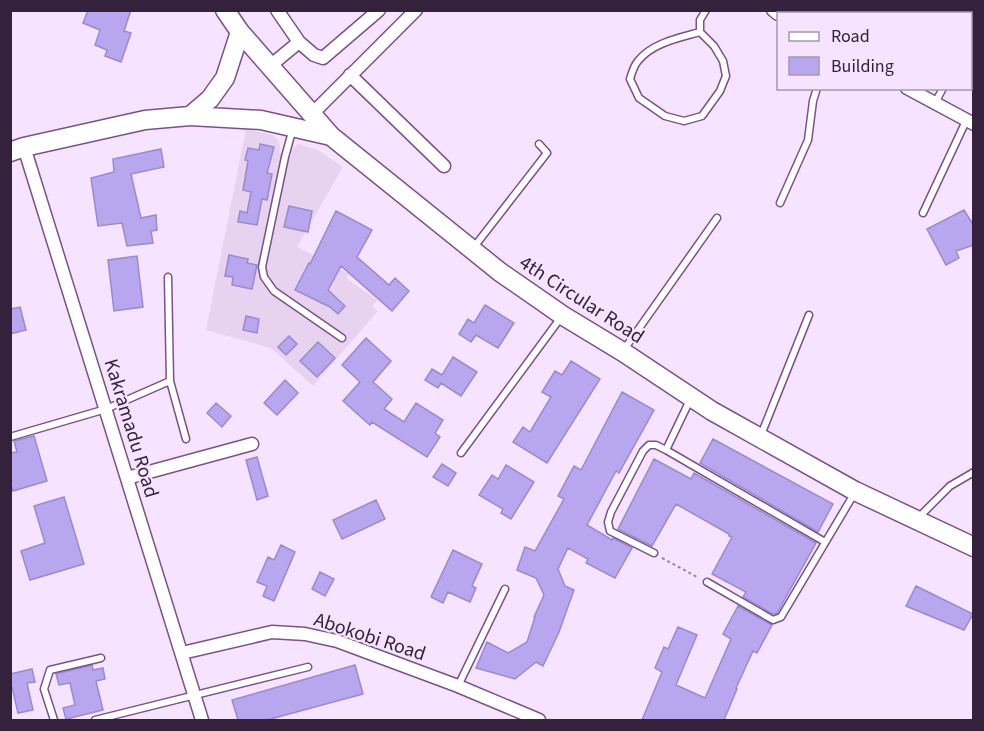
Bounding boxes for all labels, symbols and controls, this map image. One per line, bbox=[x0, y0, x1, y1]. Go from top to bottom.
legend bbox=[777, 12, 972, 90]
text: Road bbox=[831, 24, 870, 49]
text: Building bbox=[831, 54, 894, 79]
street label: 4th Circular Road bbox=[514, 249, 649, 351]
street label: Kakramadu Road bbox=[97, 356, 165, 501]
street label: Abokobi Road bbox=[310, 606, 429, 668]

